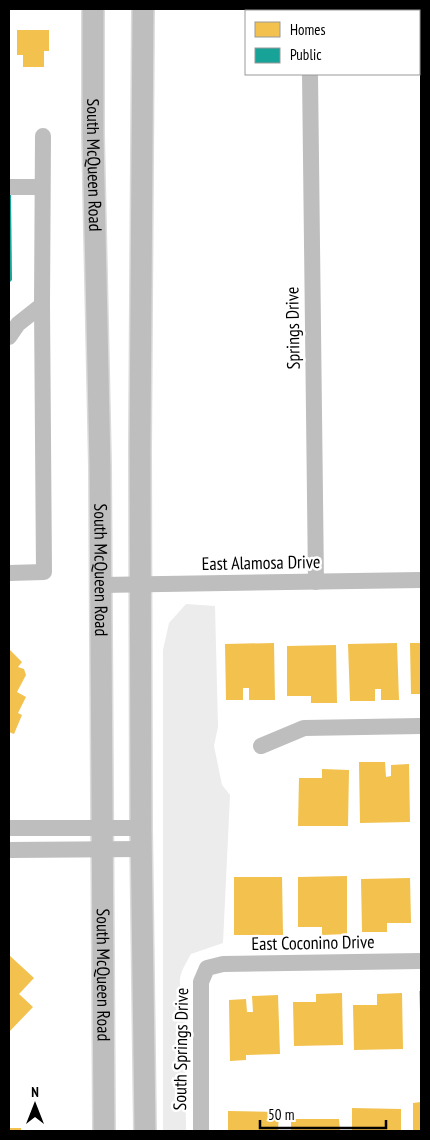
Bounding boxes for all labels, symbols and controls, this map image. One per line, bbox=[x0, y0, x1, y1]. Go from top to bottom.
legend bbox=[245, 10, 420, 75]
text: Homes bbox=[290, 20, 326, 39]
text: Public bbox=[290, 45, 322, 64]
street label: South McQueen Road bbox=[82, 99, 107, 232]
street label: Springs Drive bbox=[280, 286, 305, 370]
street label: South McQueen Road bbox=[89, 503, 113, 636]
street label: East Alamosa Drive bbox=[202, 550, 320, 575]
street label: South McQueen Road bbox=[92, 908, 115, 1041]
street label: East Coconino Drive bbox=[251, 930, 375, 955]
street label: South Springs Drive bbox=[168, 987, 193, 1111]
north arrow bbox=[10, 1080, 60, 1130]
text: N bbox=[31, 1083, 39, 1101]
scale bar bbox=[260, 1098, 386, 1130]
text: 50 m bbox=[268, 1105, 294, 1124]

